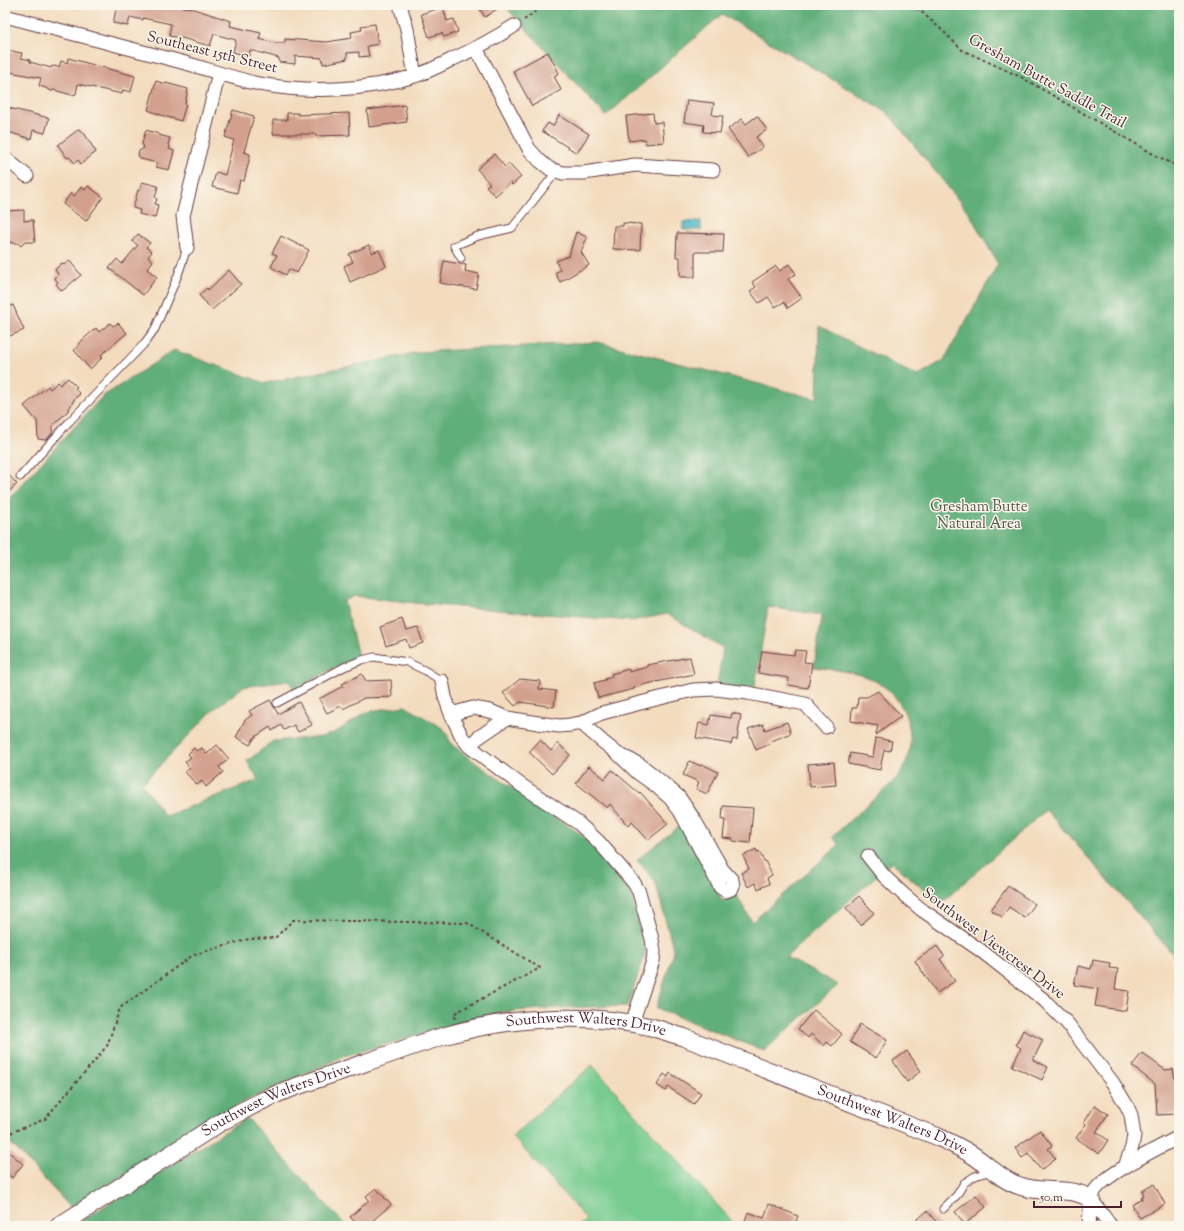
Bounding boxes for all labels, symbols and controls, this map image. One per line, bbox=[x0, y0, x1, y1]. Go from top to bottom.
street label: Southeast 15th Street bbox=[145, 27, 279, 79]
street label: Gresham Butte Saddle Trail bbox=[964, 30, 1130, 134]
park label: Gresham Butte Natural Area bbox=[930, 497, 1028, 535]
street label: Southwest Viewcrest Drive bbox=[917, 883, 1069, 1005]
street label: Southwest Walters Drive bbox=[504, 1008, 669, 1042]
street label: Southwest Walters Drive bbox=[197, 1058, 353, 1142]
street label: Southwest Walters Drive bbox=[814, 1080, 972, 1160]
scale bar bbox=[1034, 1183, 1121, 1209]
text: 50 m bbox=[1039, 1189, 1063, 1207]

